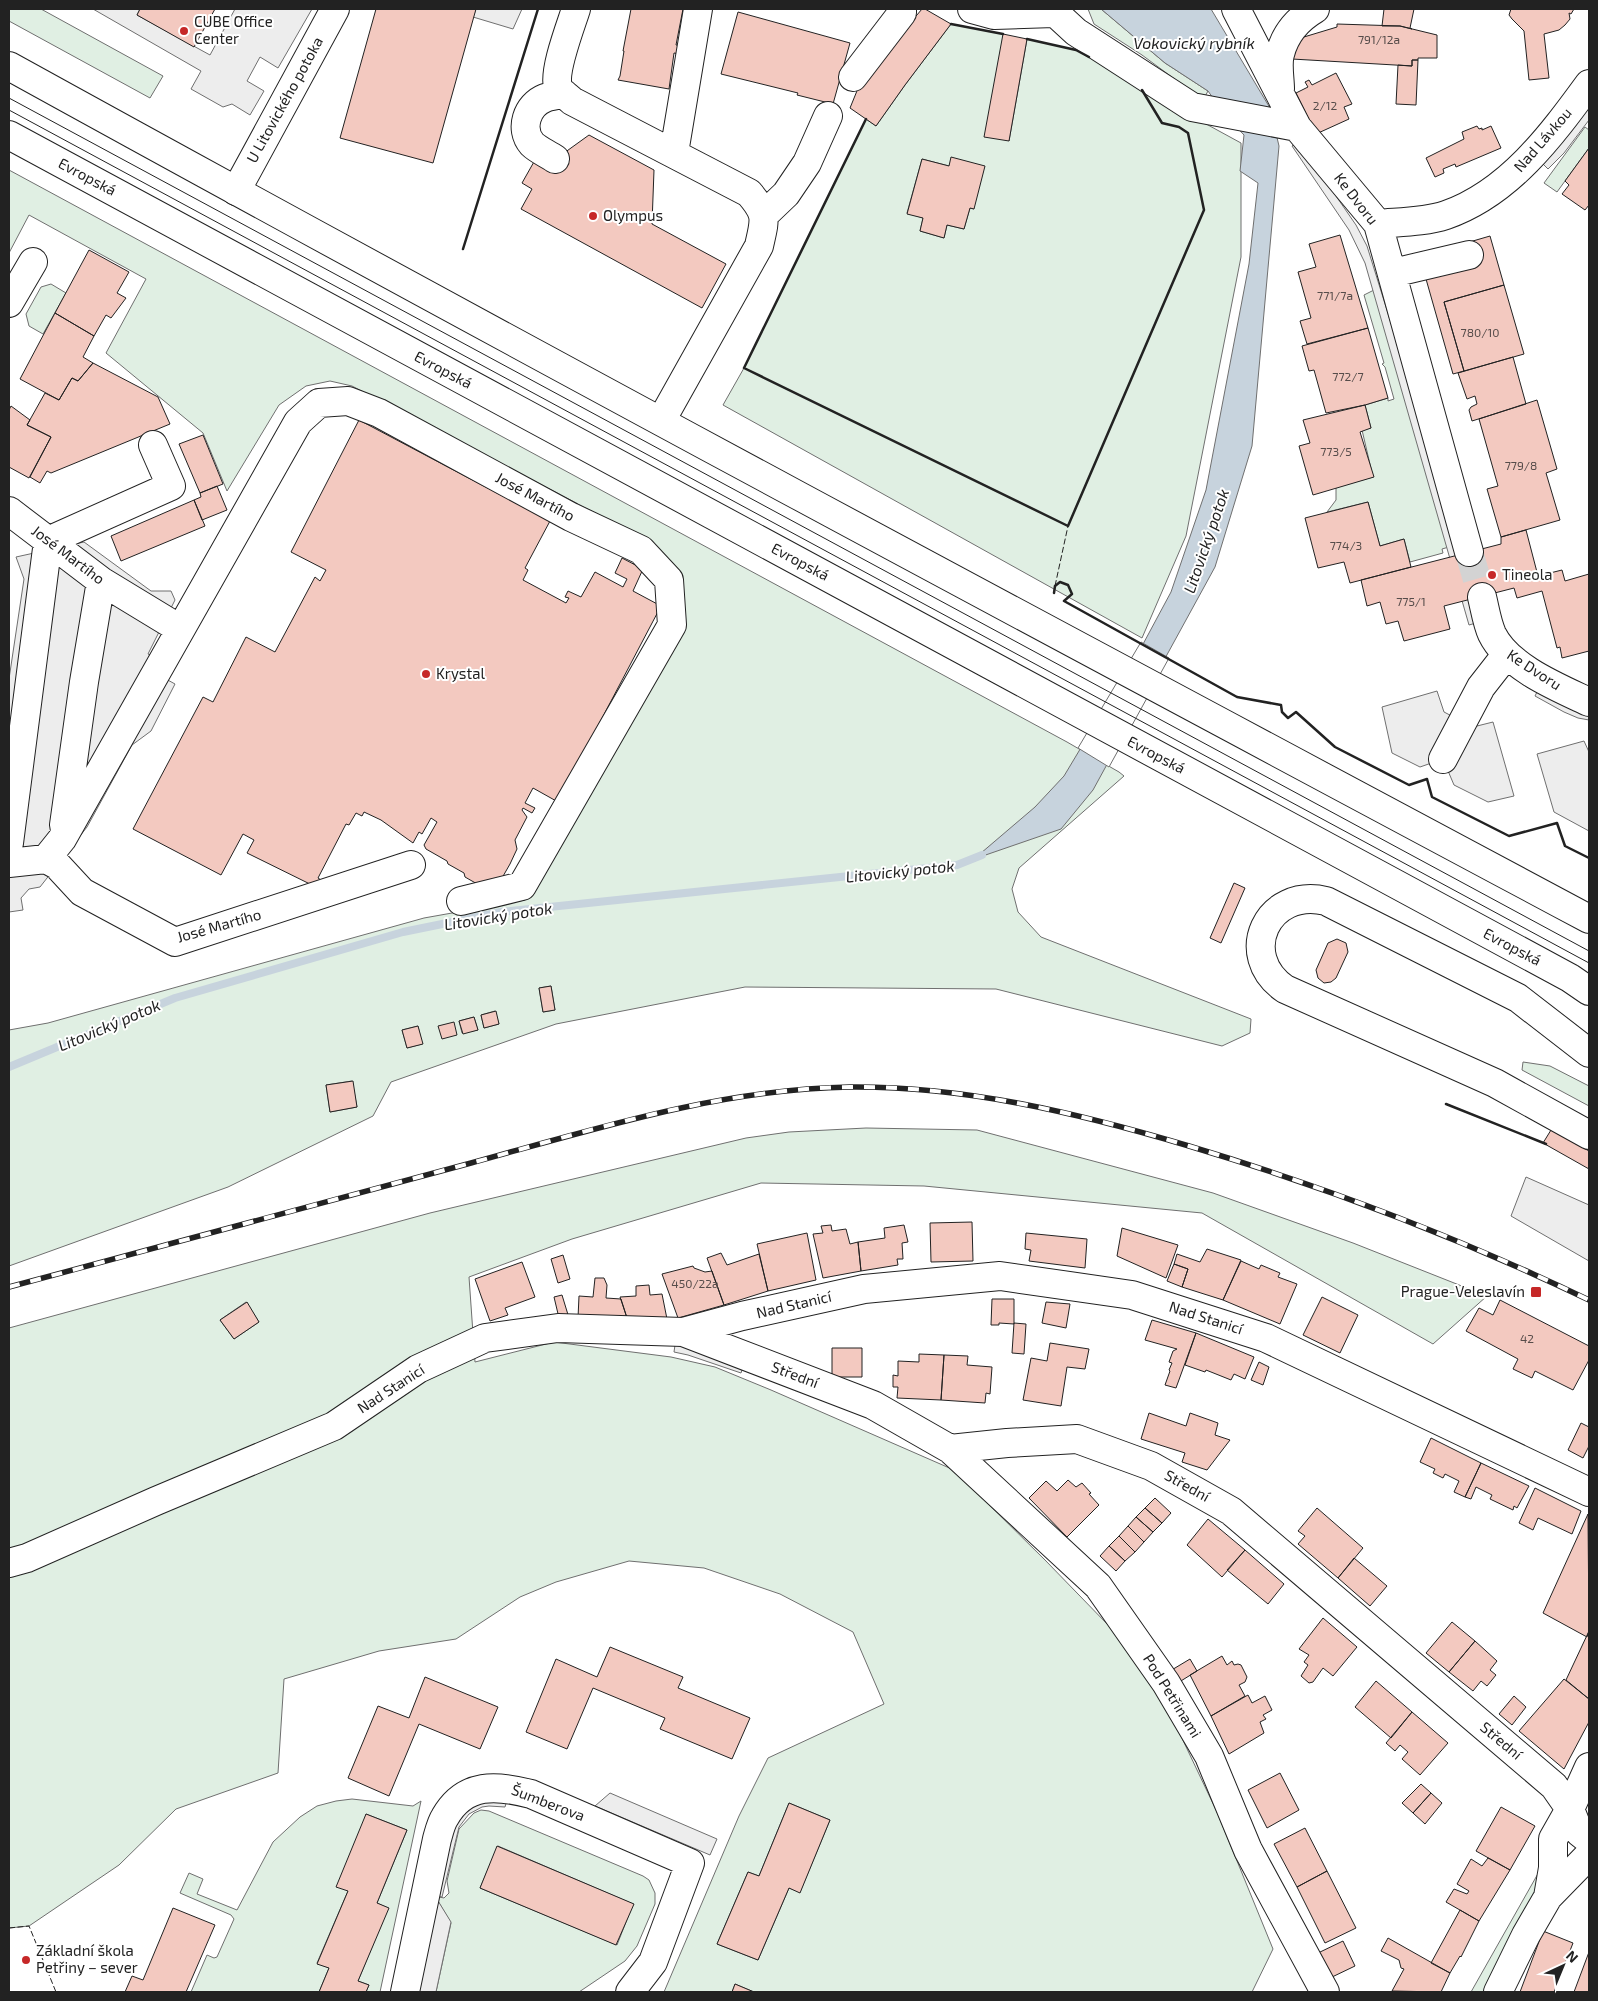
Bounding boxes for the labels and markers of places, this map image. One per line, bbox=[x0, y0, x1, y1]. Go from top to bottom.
place label: CUBE Office Center bbox=[194, 12, 273, 47]
marker: CUBE Office Center bbox=[178, 25, 190, 37]
place label: Olympus bbox=[603, 206, 663, 224]
marker: Olympus bbox=[587, 210, 599, 222]
place label: Tineola bbox=[1502, 565, 1552, 583]
marker: Tineola bbox=[1486, 569, 1498, 581]
place label: Krystal bbox=[436, 664, 485, 682]
marker: Krystal bbox=[420, 668, 432, 680]
place label: Prague-Veleslavín bbox=[1401, 1282, 1525, 1300]
marker: Prague-Veleslavín bbox=[1529, 1285, 1543, 1299]
place label: Základní škola Petřiny – sever bbox=[36, 1941, 138, 1976]
marker: Základní škola Petřiny – sever bbox=[20, 1954, 32, 1966]

